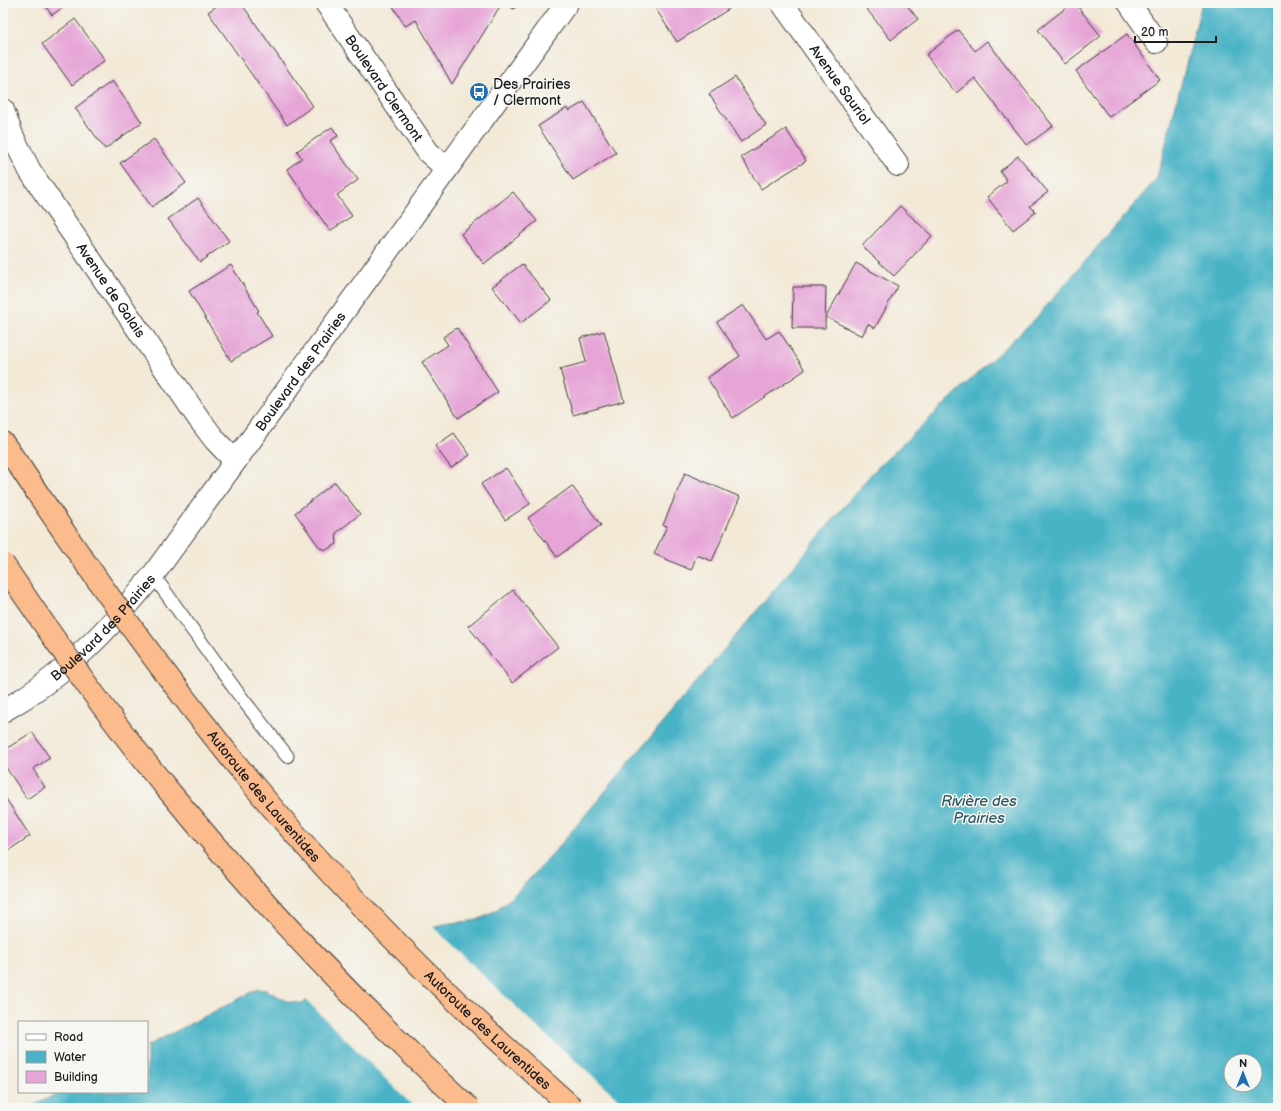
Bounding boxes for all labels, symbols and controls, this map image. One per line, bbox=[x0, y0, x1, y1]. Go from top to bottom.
scale bar bbox=[1135, 18, 1216, 44]
text: 20 m bbox=[1141, 25, 1168, 40]
street label: Boulevard Clermont bbox=[341, 32, 427, 146]
street label: Avenue Sauriol bbox=[805, 41, 874, 128]
place label: Des Prairies / Clermont bbox=[493, 76, 570, 109]
bus stop icon: Des Prairies / Clermont bbox=[468, 81, 490, 103]
street label: Avenue de Galais bbox=[73, 240, 149, 341]
street label: Boulevard des Prairies bbox=[252, 309, 350, 435]
street label: Boulevard des Prairies bbox=[47, 571, 159, 685]
street label: Autoroute des Laurentides bbox=[203, 727, 324, 866]
water label: Rivière des Prairies bbox=[941, 792, 1017, 828]
street label: Autoroute des Laurentides bbox=[421, 967, 554, 1094]
legend bbox=[18, 1021, 148, 1093]
text: Road bbox=[54, 1030, 83, 1045]
text: Water bbox=[54, 1050, 86, 1065]
north arrow bbox=[1223, 1053, 1263, 1093]
text: N bbox=[1239, 1057, 1247, 1070]
text: Building bbox=[54, 1070, 98, 1085]

